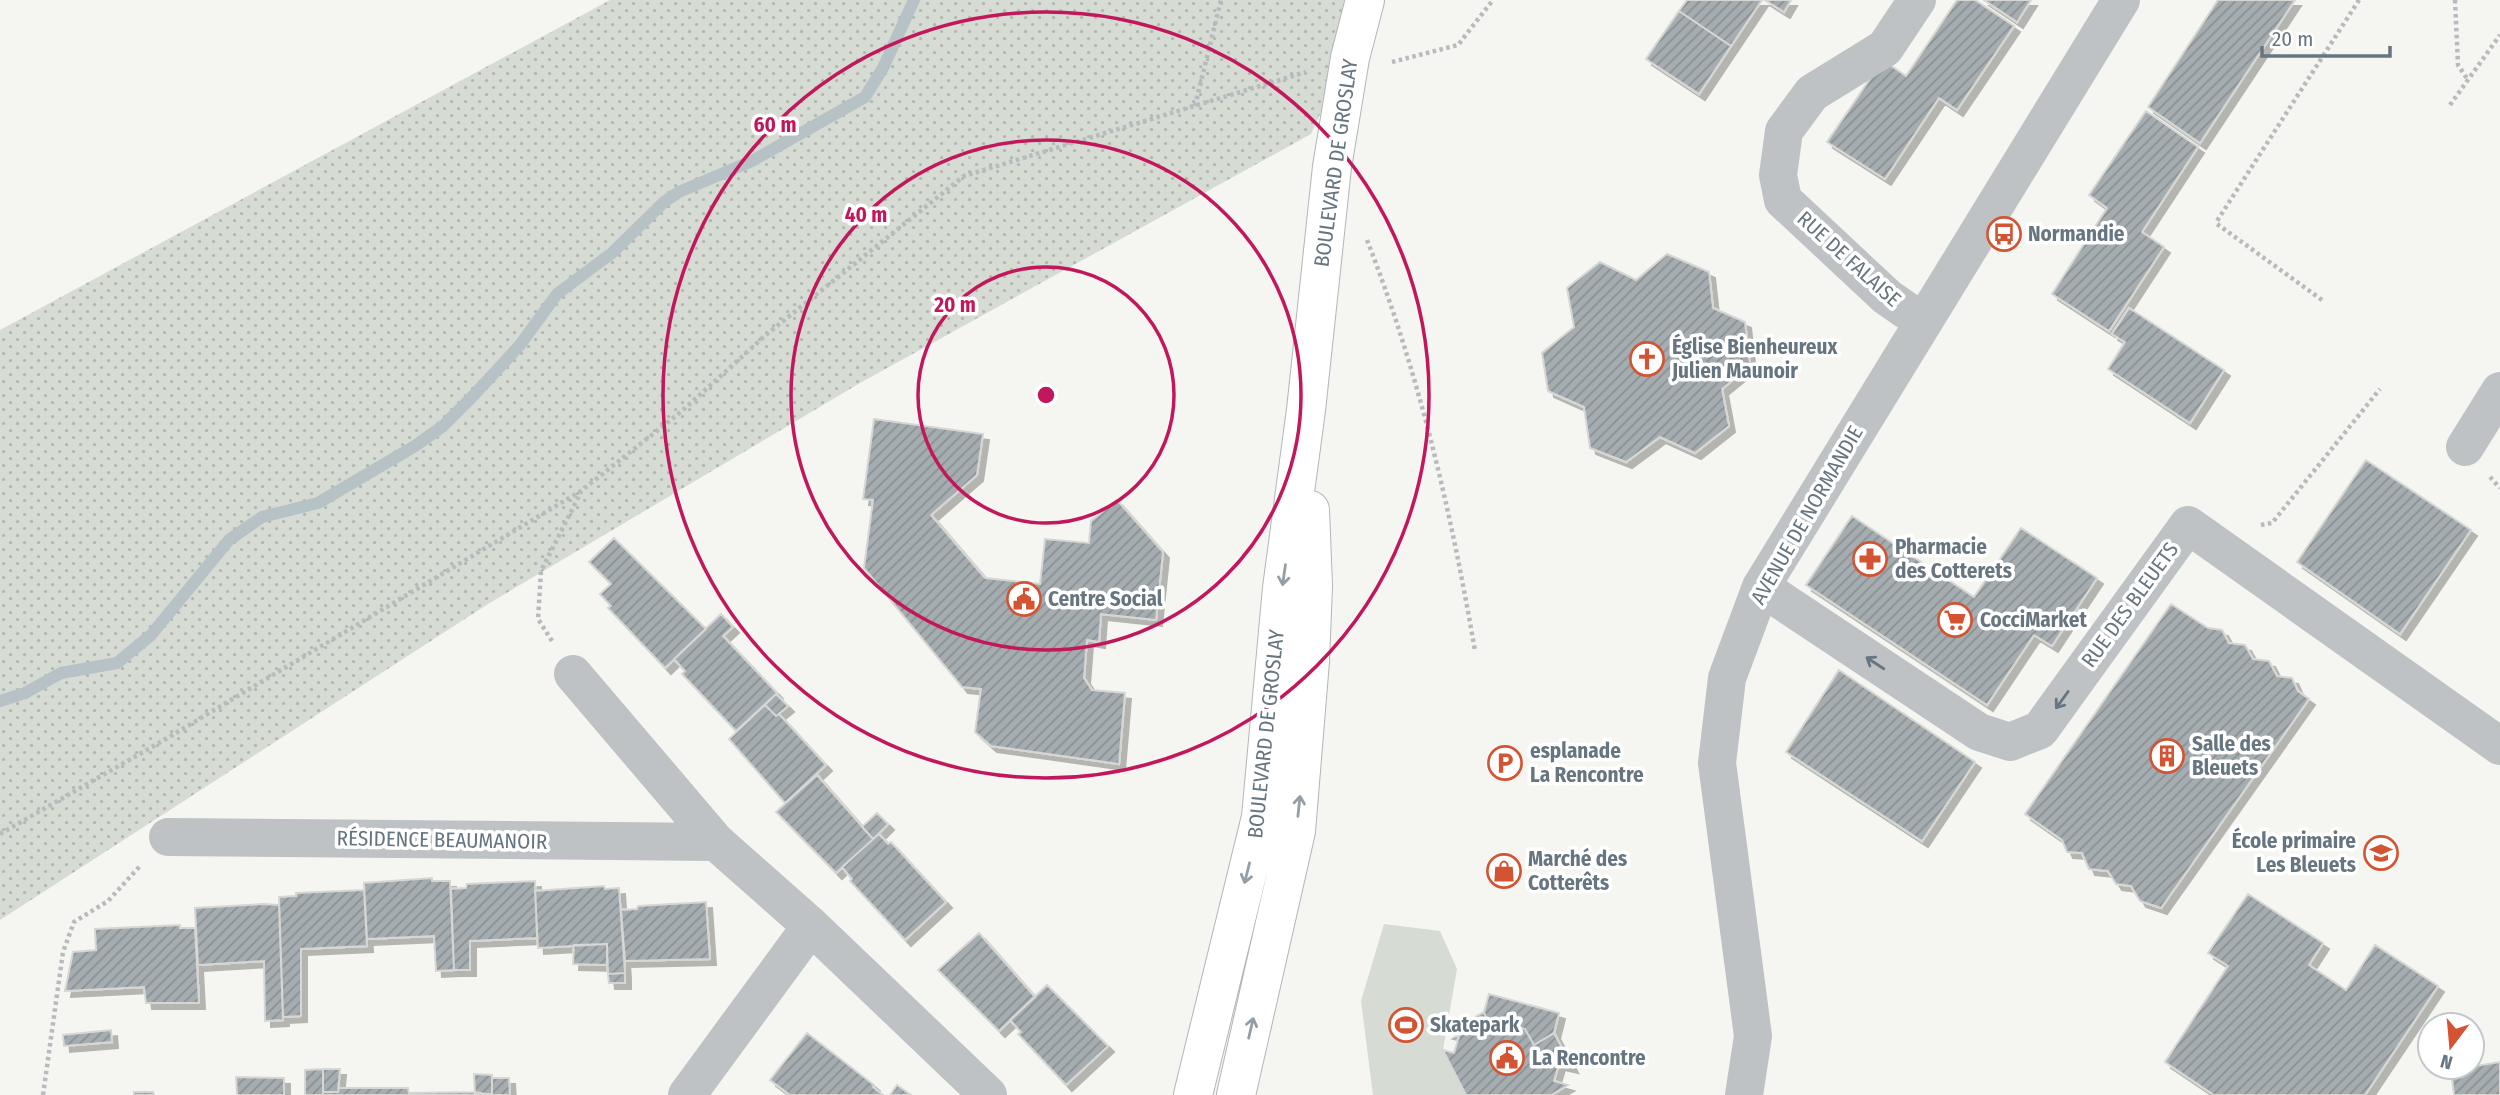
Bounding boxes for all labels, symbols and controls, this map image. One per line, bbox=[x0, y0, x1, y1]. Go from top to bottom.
scale bar bbox=[2262, 14, 2390, 58]
text: 20 m bbox=[2272, 26, 2313, 52]
street label: BOULEVARD DE GROSLAY bbox=[1309, 57, 1364, 269]
text: 60 m bbox=[754, 112, 796, 138]
text: 40 m bbox=[845, 202, 887, 228]
street label: RUE DE FALAISE bbox=[1792, 206, 1906, 312]
bus stop icon: Normandie bbox=[1985, 215, 2023, 253]
place label: Normandie bbox=[2028, 221, 2125, 247]
text: 20 m bbox=[933, 292, 976, 318]
place label: Église Bienheureux Julien Maunoir bbox=[1671, 333, 1838, 384]
church icon: Église Bienheureux Julien Maunoir bbox=[1628, 340, 1666, 378]
centre of rings bbox=[1034, 383, 1058, 407]
street label: AVENUE DE NORMANDIE bbox=[1745, 421, 1869, 609]
place label: Pharmacie des Cotterets bbox=[1895, 534, 2012, 584]
street label: RUE DES BLEUETS bbox=[2076, 537, 2184, 673]
pharmacy icon: Pharmacie des Cotterets bbox=[1851, 540, 1889, 578]
one-way arrow bbox=[1277, 563, 1290, 586]
public building icon: Centre Social bbox=[1005, 580, 1043, 618]
place label: Centre Social bbox=[1048, 586, 1163, 612]
supermarket icon: CocciMarket bbox=[1936, 601, 1974, 639]
place label: CocciMarket bbox=[1980, 607, 2087, 633]
street label: BOULEVARD DE GROSLAY bbox=[1242, 628, 1290, 840]
one-way arrow bbox=[1865, 656, 1885, 670]
one-way arrow bbox=[2055, 690, 2070, 709]
place label: Salle des Bleuets bbox=[2192, 731, 2271, 781]
building icon: Salle des Bleuets bbox=[2148, 737, 2186, 775]
place label: esplanade La Rencontre bbox=[1530, 738, 1644, 788]
parking icon: esplanade La Rencontre bbox=[1486, 744, 1524, 782]
one-way arrow bbox=[1292, 795, 1305, 818]
street label: RÉSIDENCE BEAUMANOIR bbox=[336, 825, 548, 855]
place label: École primaire Les Bleuets bbox=[2232, 827, 2356, 878]
school or university icon: École primaire Les Bleuets bbox=[2362, 834, 2400, 872]
place label: Marché des Cotterêts bbox=[1528, 846, 1627, 896]
shop icon: Marché des Cotterêts bbox=[1485, 852, 1523, 890]
one-way arrow bbox=[1240, 861, 1254, 884]
sports icon: Skatepark bbox=[1387, 1006, 1425, 1044]
north arrow bbox=[2416, 1011, 2486, 1081]
place label: Skatepark bbox=[1430, 1012, 1520, 1038]
one-way arrow bbox=[1245, 1018, 1258, 1040]
public building icon: La Rencontre bbox=[1488, 1039, 1526, 1077]
place label: La Rencontre bbox=[1532, 1045, 1646, 1071]
text: N bbox=[2438, 1049, 2455, 1074]

